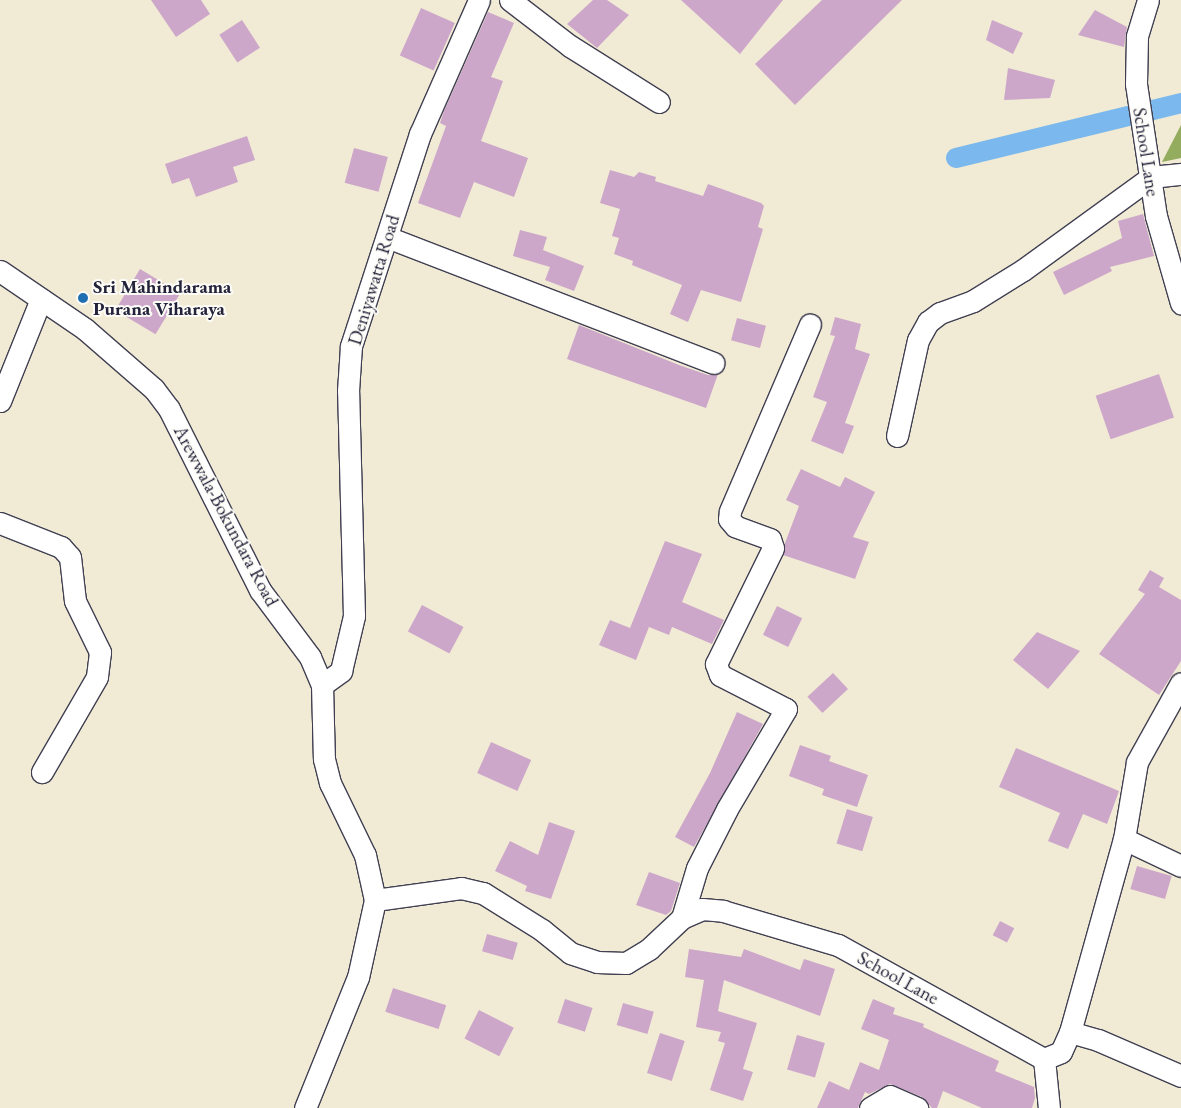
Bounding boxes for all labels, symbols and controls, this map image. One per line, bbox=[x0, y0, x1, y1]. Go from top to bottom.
street label: School Lane bbox=[1128, 106, 1164, 198]
street label: Deniyawatta Road bbox=[343, 212, 405, 348]
place label: Sri Mahindarama Purana Viharaya bbox=[93, 276, 231, 320]
marker: Sri Mahindarama Purana Viharaya bbox=[77, 292, 89, 304]
street label: Arewwala-Bokundara Road bbox=[169, 422, 283, 610]
street label: School Lane bbox=[853, 946, 943, 1010]

